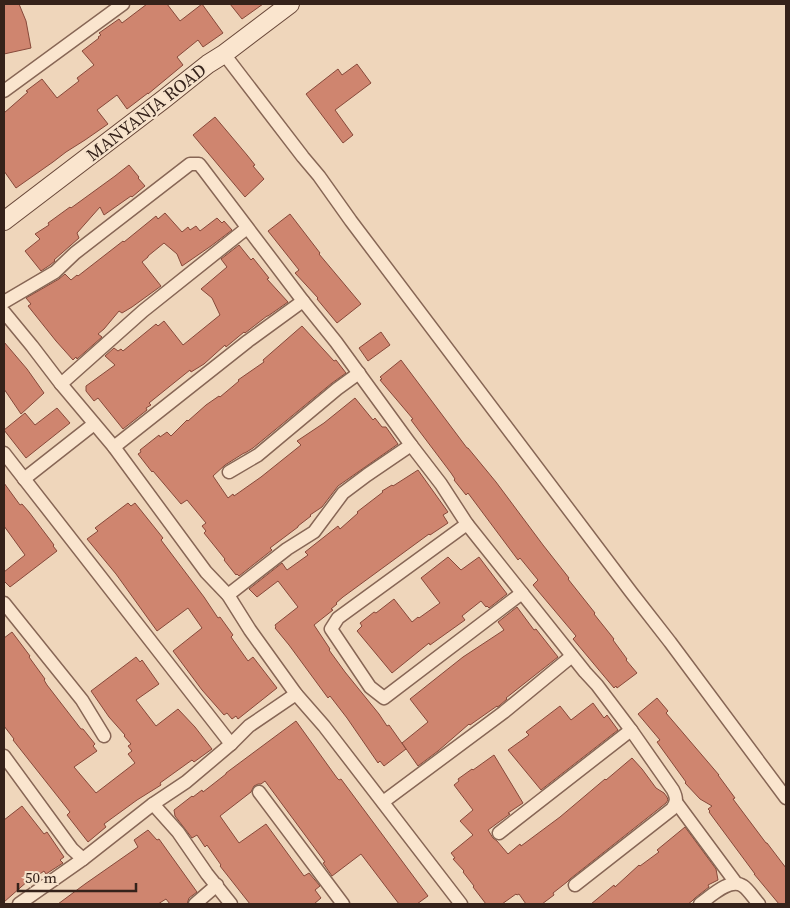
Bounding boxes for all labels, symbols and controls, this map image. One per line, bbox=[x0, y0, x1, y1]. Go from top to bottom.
street label: MANYANJA ROAD bbox=[81, 57, 211, 167]
scale bar bbox=[18, 860, 135, 892]
text: 50 m bbox=[25, 867, 57, 888]

